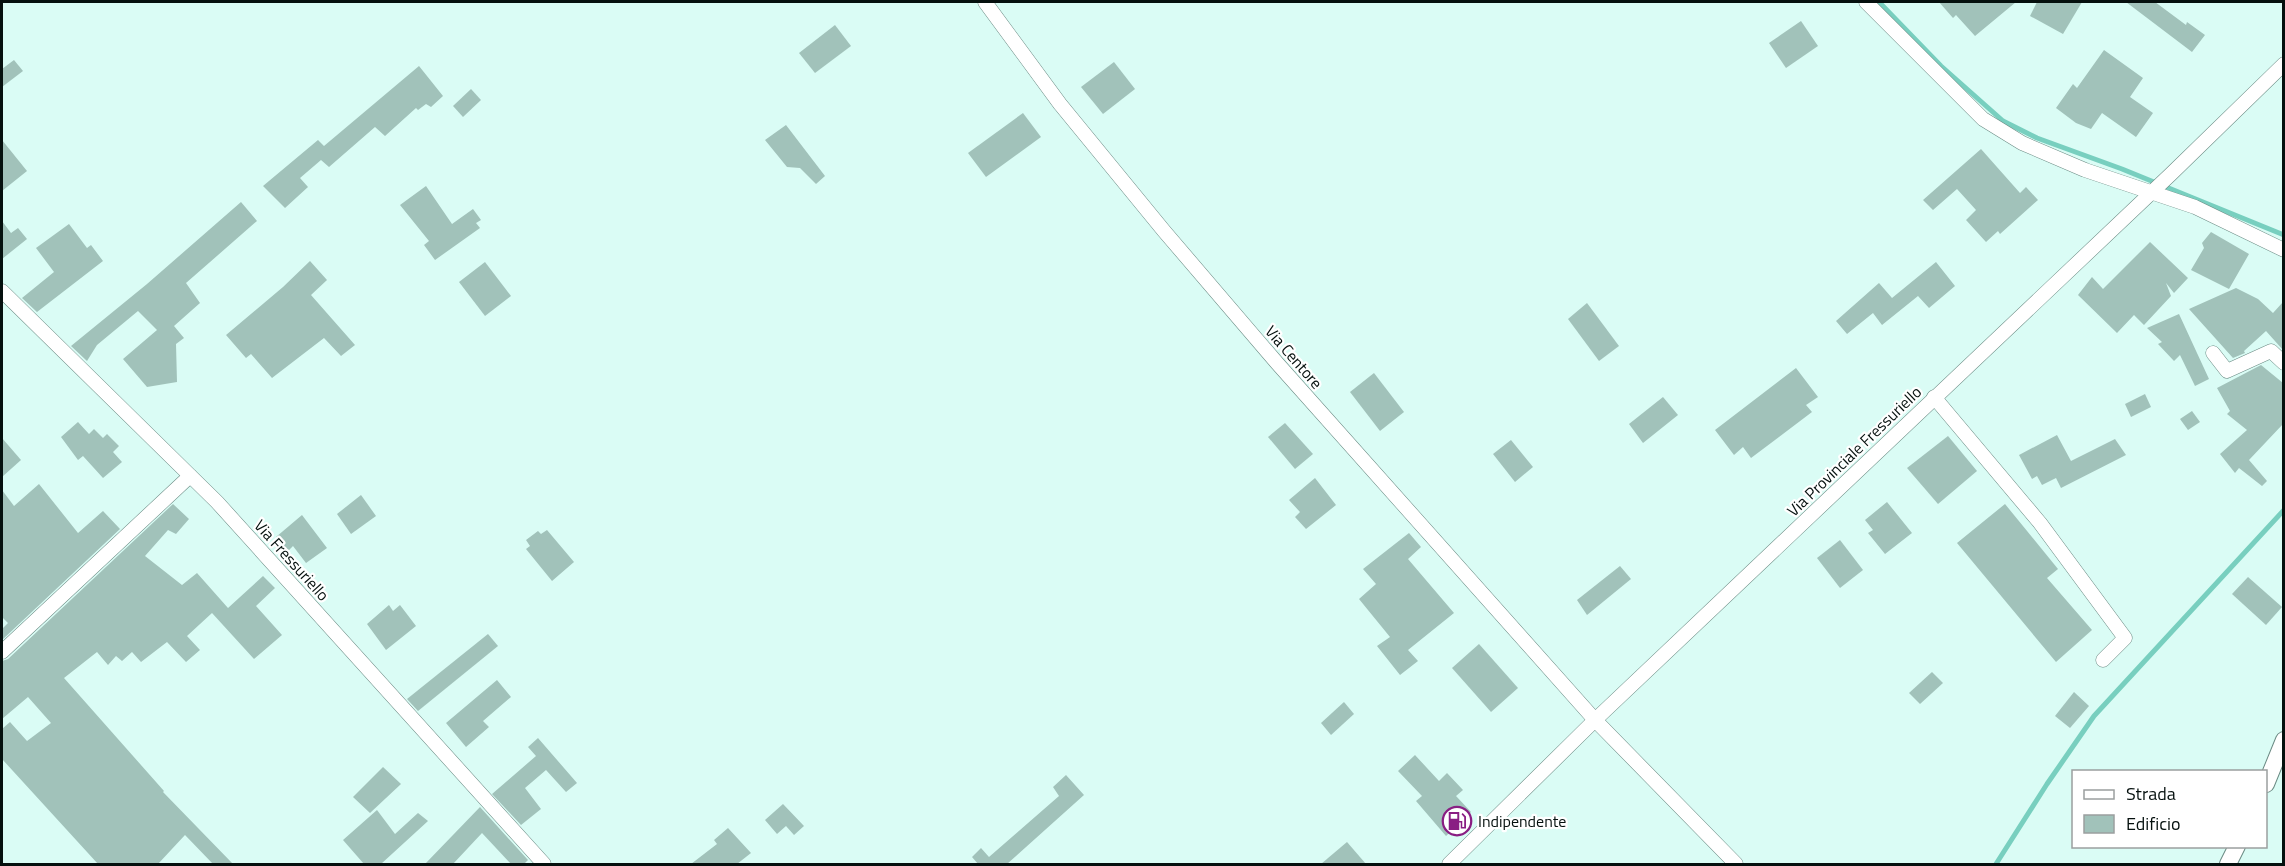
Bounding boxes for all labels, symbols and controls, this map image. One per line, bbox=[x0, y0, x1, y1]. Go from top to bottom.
street label: Via Centore bbox=[1260, 320, 1328, 394]
street label: Via Provinciale Fressuriello bbox=[1781, 380, 1927, 522]
street label: Via Fressuriello bbox=[249, 514, 335, 606]
legend bbox=[2072, 770, 2267, 848]
text: Strada bbox=[2126, 780, 2176, 807]
fuel station icon: Indipendente bbox=[1441, 805, 1473, 837]
place label: Indipendente bbox=[1478, 809, 1566, 833]
text: Edificio bbox=[2126, 810, 2180, 837]

